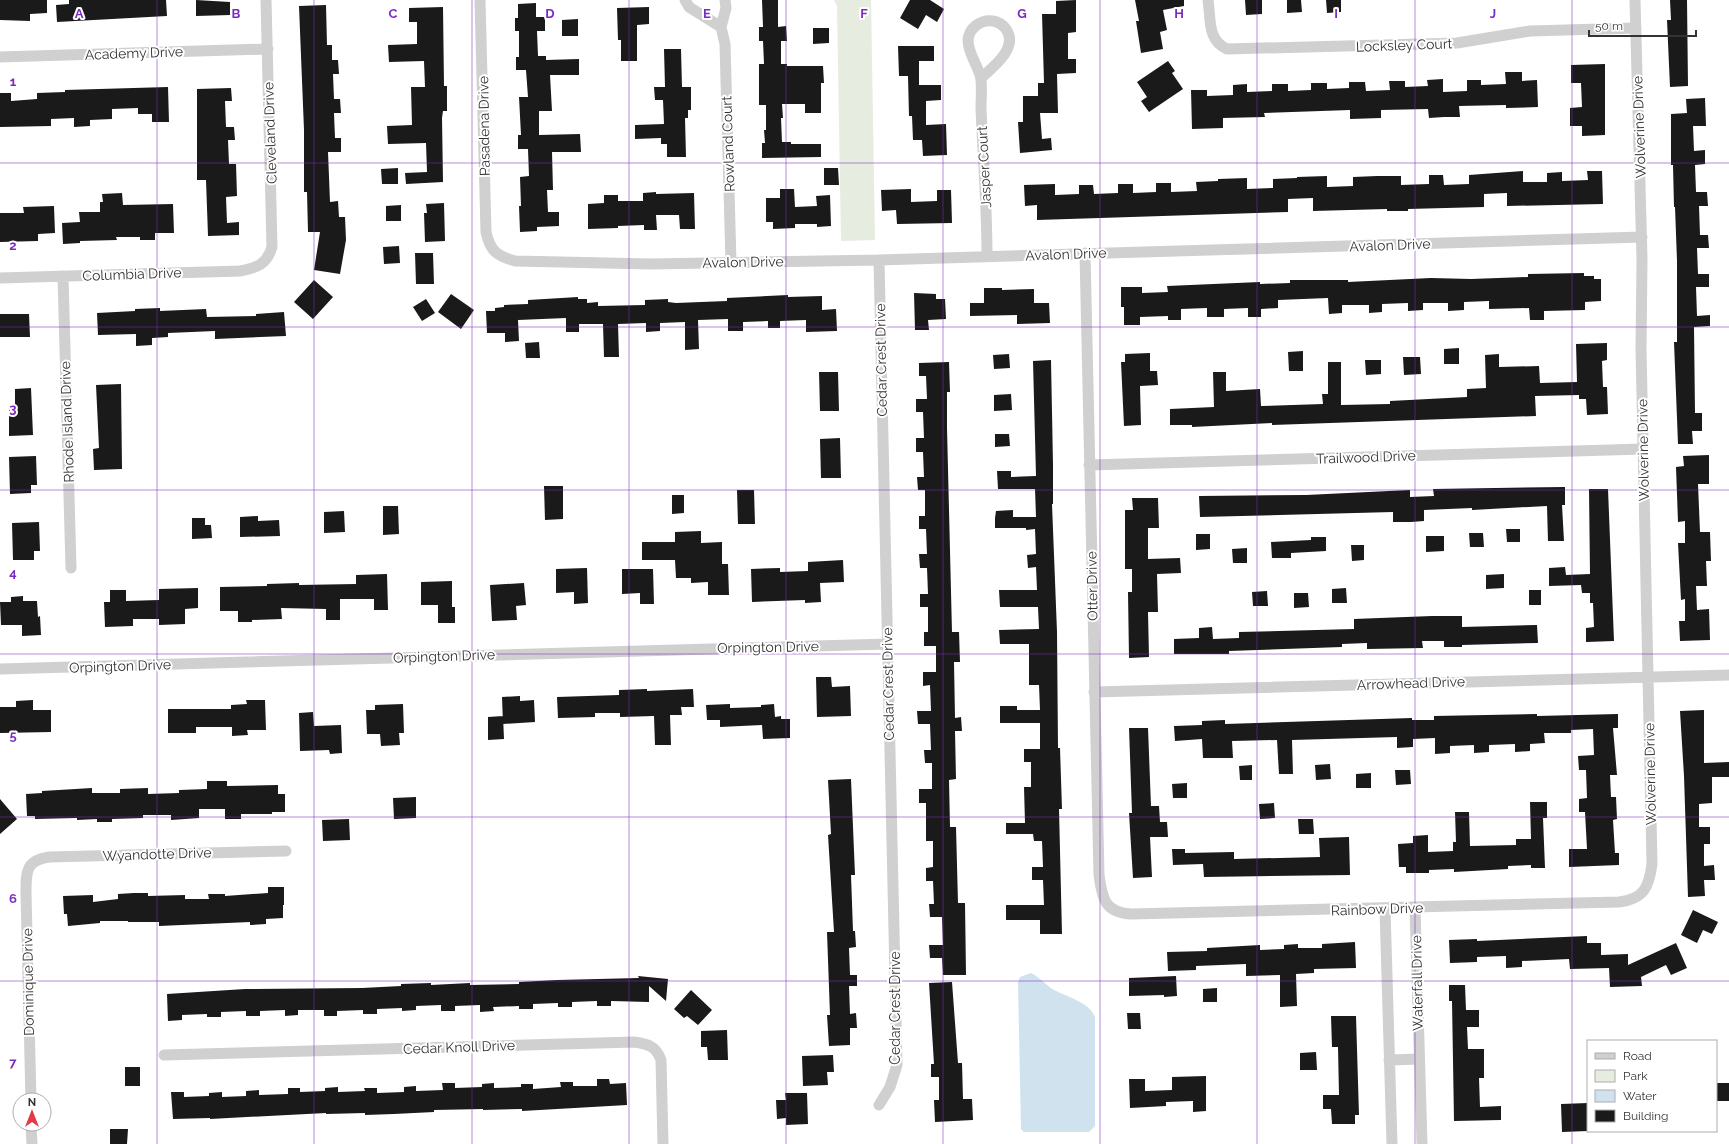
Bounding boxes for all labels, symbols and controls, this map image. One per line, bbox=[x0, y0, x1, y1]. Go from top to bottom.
text: A bbox=[75, 6, 84, 21]
text: B bbox=[232, 6, 241, 21]
text: C bbox=[389, 6, 398, 21]
text: D bbox=[545, 6, 555, 21]
text: E bbox=[703, 6, 711, 21]
text: F bbox=[860, 6, 868, 21]
text: G bbox=[1017, 6, 1027, 21]
text: H bbox=[1174, 6, 1184, 21]
text: I bbox=[1334, 6, 1338, 21]
text: J bbox=[1490, 6, 1496, 21]
scale bar bbox=[1589, 12, 1696, 38]
text: 50 m bbox=[1595, 19, 1623, 33]
street label: Locksley Court bbox=[1355, 35, 1453, 55]
street label: Academy Drive bbox=[85, 43, 183, 63]
text: 1 bbox=[10, 74, 17, 89]
street label: Pasadena Drive bbox=[475, 76, 493, 176]
street label: Wolverine Drive bbox=[1629, 76, 1649, 178]
street label: Cleveland Drive bbox=[260, 82, 280, 184]
street label: Rowland Court bbox=[718, 95, 738, 192]
street label: Jasper Court bbox=[974, 125, 994, 208]
street label: Avalon Drive bbox=[1349, 236, 1431, 254]
text: 2 bbox=[9, 238, 17, 253]
street label: Avalon Drive bbox=[1025, 245, 1107, 263]
street label: Avalon Drive bbox=[702, 253, 784, 271]
street label: Columbia Drive bbox=[82, 264, 182, 284]
street label: Cedar Crest Drive bbox=[872, 303, 890, 417]
street label: Rhode Island Drive bbox=[57, 361, 77, 483]
street label: Wolverine Drive bbox=[1634, 399, 1652, 501]
text: 3 bbox=[9, 401, 17, 416]
street label: Trailwood Drive bbox=[1316, 447, 1416, 467]
street label: Otter Drive bbox=[1083, 551, 1101, 621]
text: 4 bbox=[9, 565, 17, 580]
street label: Cedar Crest Drive bbox=[879, 627, 897, 741]
street label: Orpington Drive bbox=[717, 638, 819, 656]
street label: Orpington Drive bbox=[393, 646, 495, 666]
street label: Orpington Drive bbox=[69, 656, 171, 676]
street label: Arrowhead Drive bbox=[1357, 673, 1465, 693]
street label: Wolverine Drive bbox=[1641, 723, 1659, 825]
text: 5 bbox=[9, 728, 17, 743]
street label: Wyandotte Drive bbox=[102, 844, 212, 864]
text: 6 bbox=[9, 891, 17, 906]
street label: Rainbow Drive bbox=[1330, 899, 1424, 919]
street label: Dominique Drive bbox=[19, 928, 37, 1036]
street label: Waterfall Drive bbox=[1408, 935, 1426, 1031]
street label: Cedar Crest Drive bbox=[887, 951, 903, 1065]
street label: Cedar Knoll Drive bbox=[403, 1037, 515, 1057]
legend bbox=[1587, 1040, 1717, 1132]
text: Road bbox=[1623, 1049, 1652, 1063]
text: 7 bbox=[9, 1055, 17, 1070]
text: Park bbox=[1623, 1069, 1648, 1083]
text: Water bbox=[1623, 1089, 1657, 1103]
north arrow bbox=[12, 1092, 52, 1132]
text: N bbox=[28, 1096, 36, 1109]
text: Building bbox=[1623, 1109, 1669, 1123]

